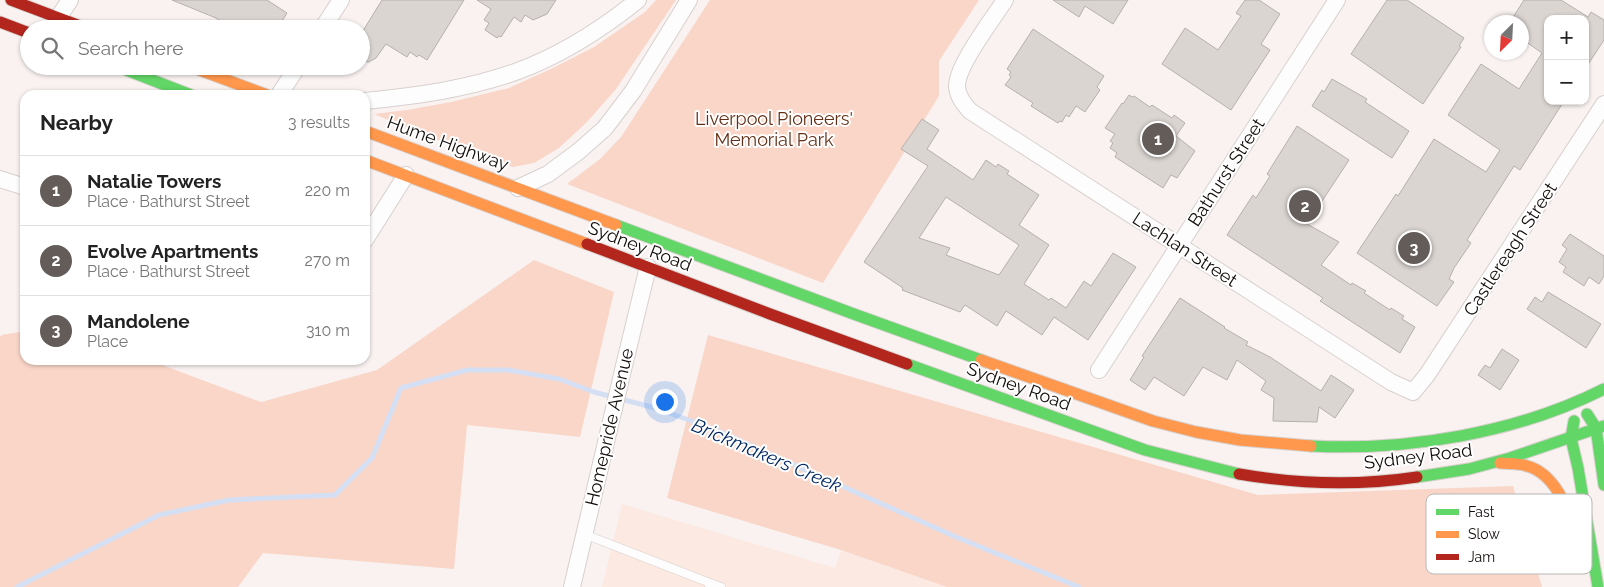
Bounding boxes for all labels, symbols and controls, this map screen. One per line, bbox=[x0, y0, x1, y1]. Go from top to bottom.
north arrow bbox=[1484, 15, 1529, 60]
map controls bbox=[1544, 15, 1589, 105]
button: + bbox=[1544, 15, 1589, 60]
search box bbox=[20, 20, 370, 75]
icon: search bbox=[38, 34, 66, 62]
text: Search here bbox=[78, 37, 184, 59]
button: − bbox=[1544, 60, 1589, 105]
park label: Liverpool Pioneers' Memorial Park bbox=[695, 108, 853, 150]
text: Nearby bbox=[40, 110, 113, 135]
street label: Hume Highway bbox=[384, 111, 512, 175]
text: 3 results bbox=[288, 113, 350, 132]
street label: Bathurst Street bbox=[1183, 114, 1269, 230]
pin: 1 bbox=[1142, 120, 1174, 158]
text: Natalie Towers bbox=[87, 170, 221, 192]
street label: Castlereagh Street bbox=[1459, 178, 1561, 320]
text: 1 bbox=[52, 181, 60, 200]
text: 220 m bbox=[305, 181, 350, 200]
pin: 2 bbox=[1289, 187, 1321, 225]
text: Place · Bathurst Street bbox=[87, 192, 250, 211]
street label: Lachlan Street bbox=[1129, 207, 1241, 291]
street label: Sydney Road bbox=[585, 217, 695, 275]
pin: 3 bbox=[1398, 229, 1430, 267]
text: Evolve Apartments bbox=[87, 240, 258, 262]
text: 2 bbox=[51, 251, 61, 270]
text: 270 m bbox=[305, 251, 350, 270]
text: Place · Bathurst Street bbox=[87, 262, 250, 281]
text: Mandolene bbox=[87, 310, 190, 332]
text: 3 bbox=[52, 321, 60, 340]
text: 310 m bbox=[306, 321, 350, 340]
text: Place bbox=[87, 332, 128, 351]
street label: Homepride Avenue bbox=[581, 346, 637, 508]
street label: Sydney Road bbox=[964, 357, 1074, 415]
your location bbox=[652, 389, 678, 415]
water label: Brickmakers Creek bbox=[689, 414, 845, 496]
street label: Sydney Road bbox=[1363, 439, 1473, 473]
legend bbox=[1426, 494, 1592, 574]
text: Fast bbox=[1468, 504, 1495, 520]
text: Slow bbox=[1468, 526, 1500, 542]
text: Jam bbox=[1468, 549, 1495, 565]

